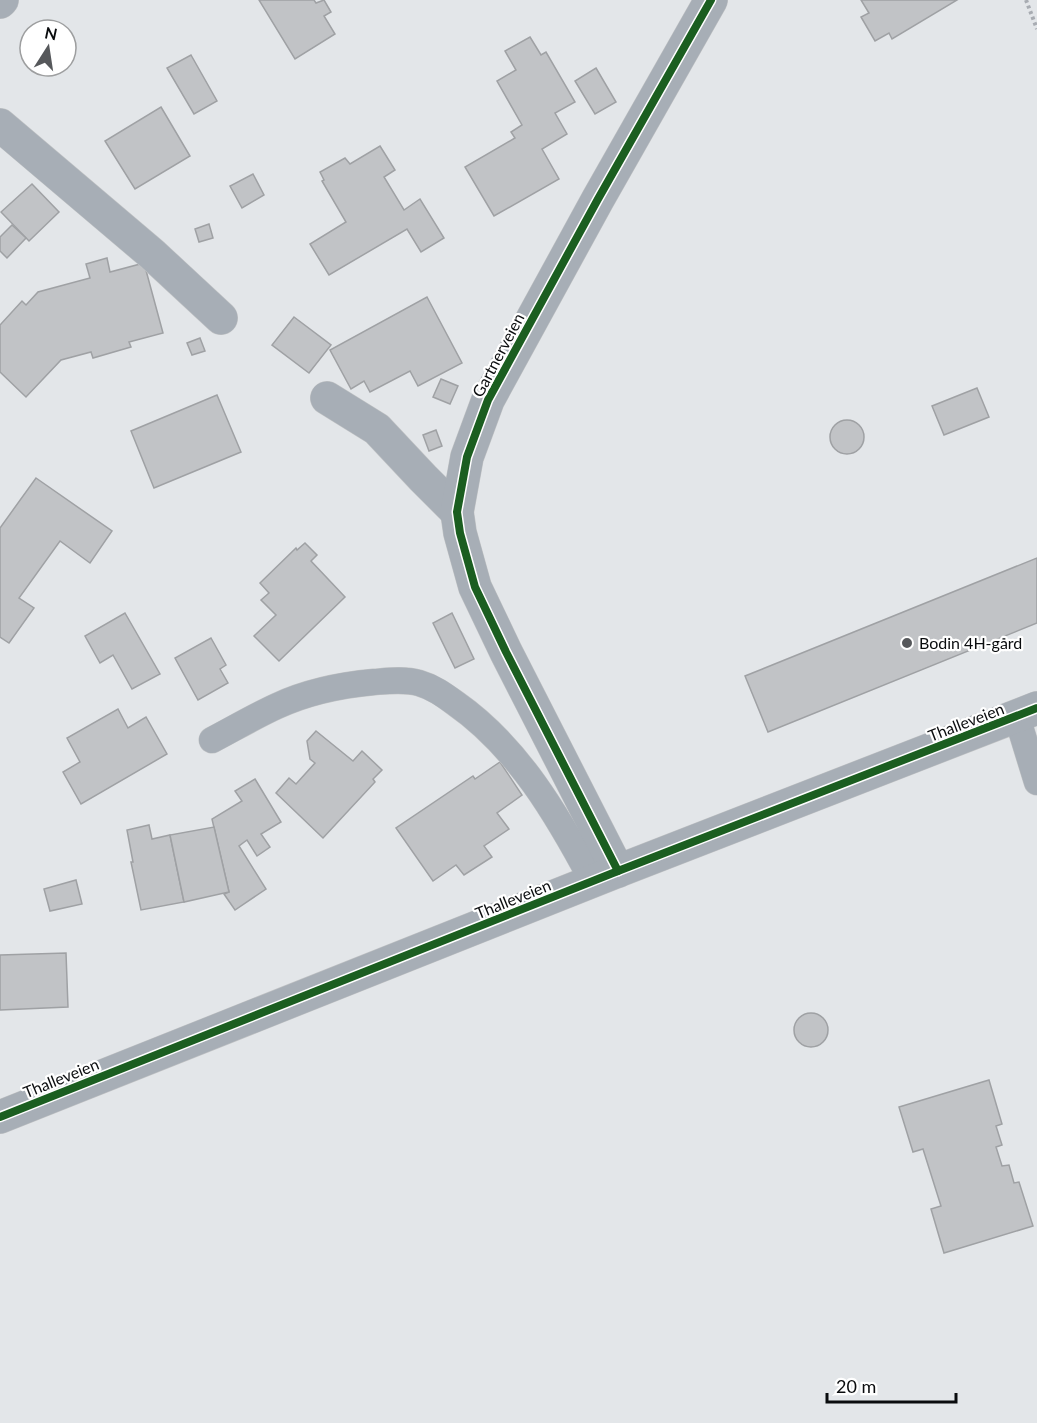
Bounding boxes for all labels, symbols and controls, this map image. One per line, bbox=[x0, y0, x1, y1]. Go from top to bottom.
north arrow bbox=[18, 18, 78, 78]
text: N bbox=[43, 22, 59, 43]
street label: Gartnerveien bbox=[468, 310, 528, 400]
place label: Bodin 4H-gård bbox=[919, 633, 1022, 652]
marker: Bodin 4H-gård bbox=[900, 636, 914, 650]
street label: Thalleveien bbox=[925, 698, 1006, 745]
street label: Thalleveien bbox=[472, 875, 553, 922]
street label: Thalleveien bbox=[20, 1054, 101, 1101]
scale bar bbox=[827, 1366, 956, 1404]
text: 20 m bbox=[836, 1375, 876, 1397]

